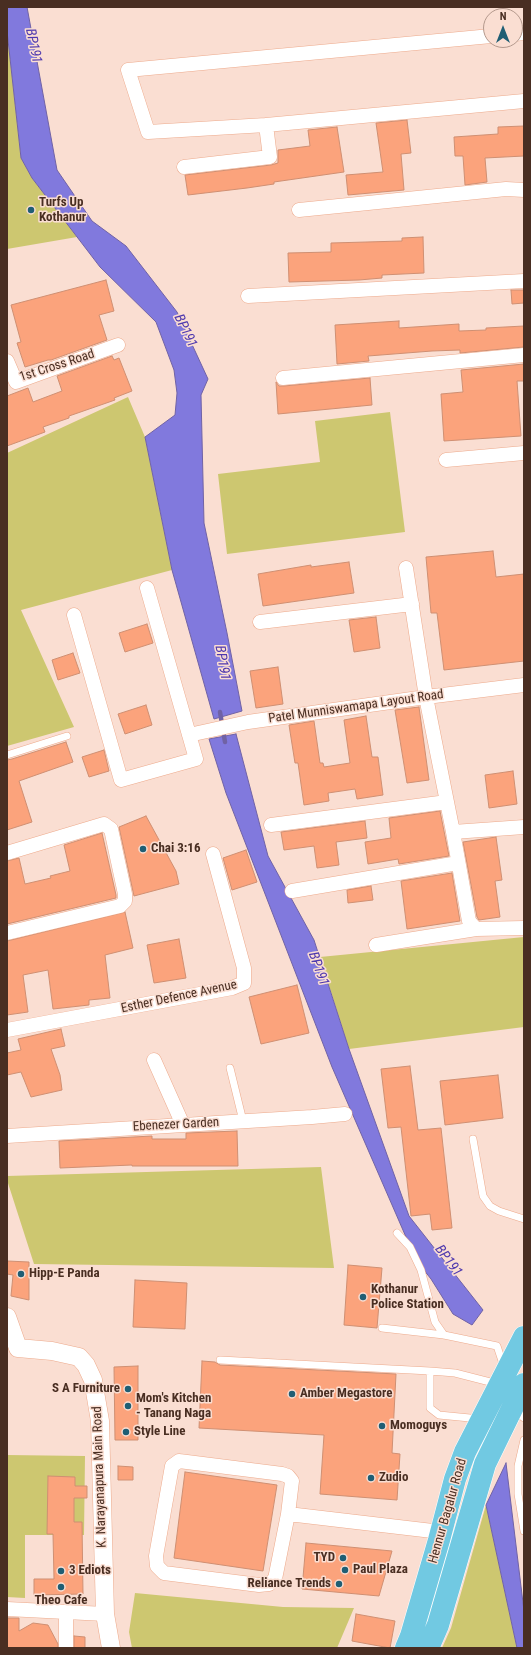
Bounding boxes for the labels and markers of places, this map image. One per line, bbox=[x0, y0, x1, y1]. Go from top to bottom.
place label: Turfs Up Kothanur bbox=[39, 195, 86, 226]
marker: Turfs Up Kothanur bbox=[26, 205, 36, 215]
place label: Chai 3:16 bbox=[151, 841, 200, 857]
marker: Chai 3:16 bbox=[138, 844, 148, 854]
place label: Hipp-E Panda bbox=[29, 1266, 100, 1282]
marker: Hipp-E Panda bbox=[16, 1269, 26, 1279]
place label: Kothanur Police Station bbox=[371, 1282, 444, 1313]
marker: Kothanur Police Station bbox=[358, 1292, 368, 1302]
place label: S A Furniture bbox=[52, 1381, 120, 1397]
marker: S A Furniture bbox=[123, 1384, 133, 1394]
place label: Amber Megastore bbox=[300, 1386, 392, 1402]
marker: Amber Megastore bbox=[287, 1389, 297, 1399]
place label: Mom's Kitchen - Tanang Naga bbox=[136, 1391, 211, 1422]
marker: Mom's Kitchen - Tanang Naga bbox=[123, 1401, 133, 1411]
place label: Momoguys bbox=[390, 1418, 447, 1434]
marker: Momoguys bbox=[377, 1421, 387, 1431]
place label: Style Line bbox=[134, 1424, 185, 1440]
marker: Style Line bbox=[121, 1427, 131, 1437]
place label: Zudio bbox=[379, 1470, 408, 1486]
marker: Zudio bbox=[366, 1473, 376, 1483]
place label: TYD bbox=[313, 1550, 335, 1566]
marker: TYD bbox=[338, 1553, 348, 1563]
place label: Paul Plaza bbox=[353, 1562, 408, 1578]
place label: 3 Ediots bbox=[69, 1563, 111, 1579]
marker: Paul Plaza bbox=[340, 1565, 350, 1575]
marker: 3 Ediots bbox=[56, 1566, 66, 1576]
place label: Reliance Trends bbox=[248, 1576, 331, 1592]
marker: Reliance Trends bbox=[334, 1579, 344, 1589]
marker: Theo Cafe bbox=[56, 1582, 66, 1592]
place label: Theo Cafe bbox=[35, 1593, 87, 1609]

